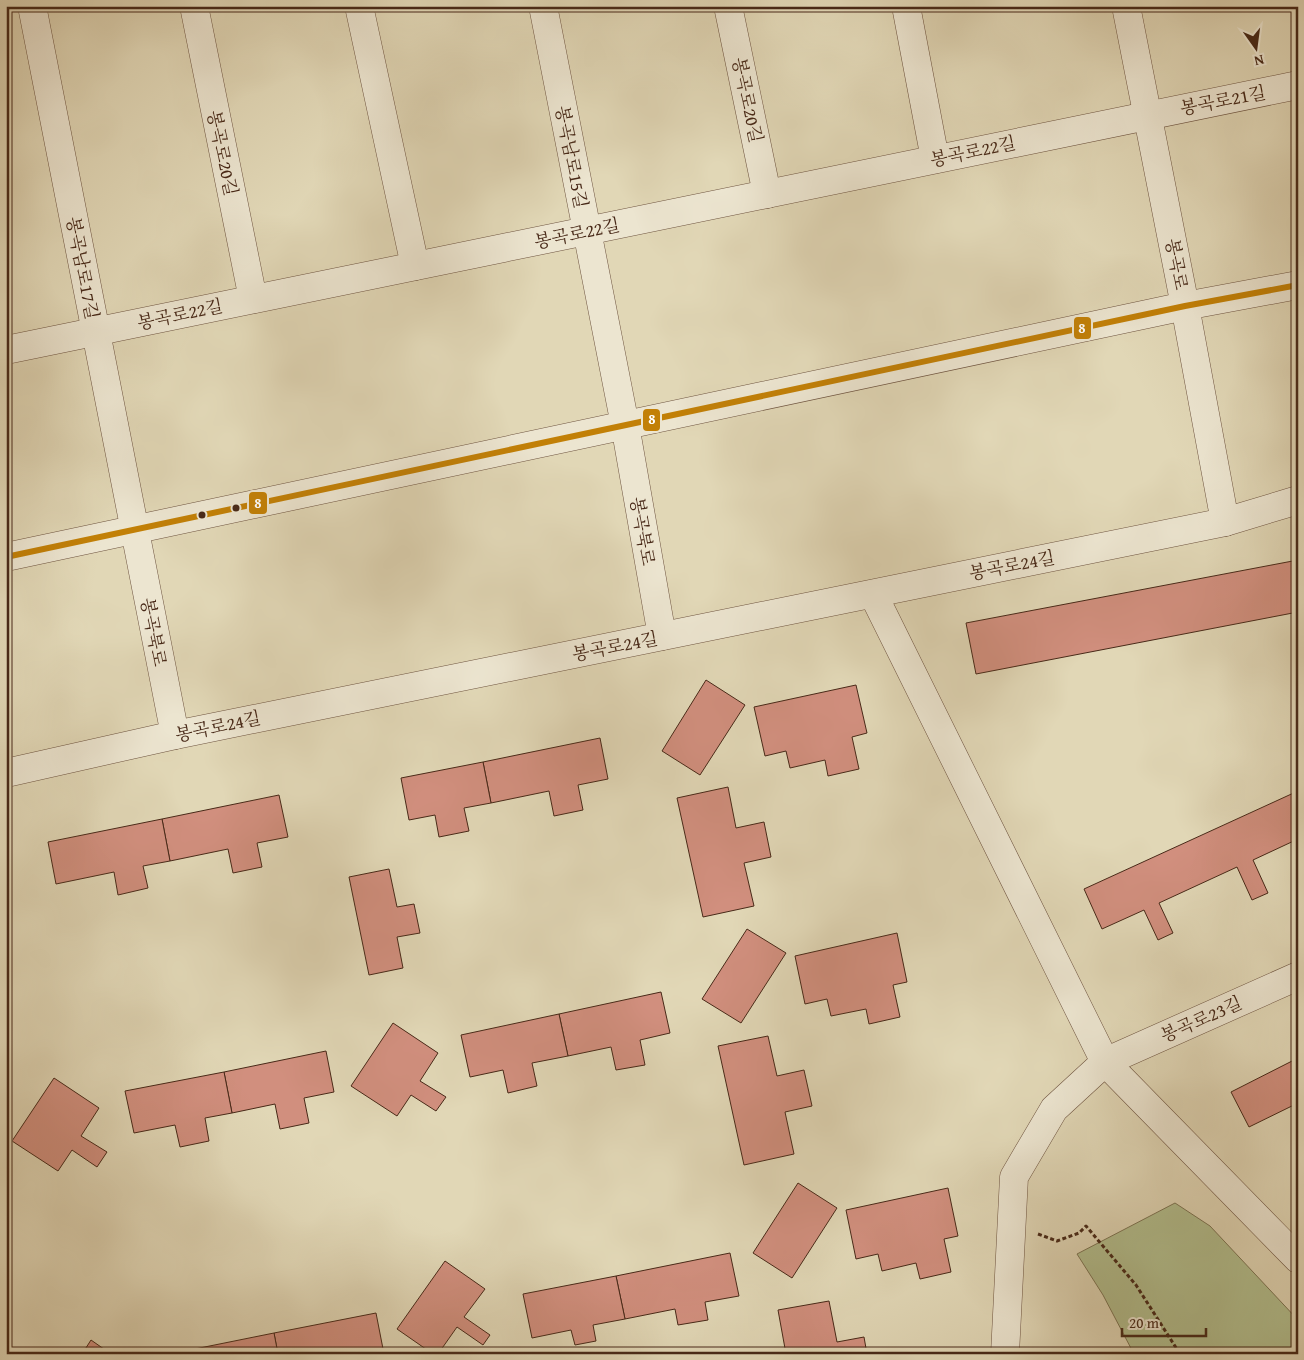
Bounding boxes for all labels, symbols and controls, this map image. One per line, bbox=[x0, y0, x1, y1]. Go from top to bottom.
north arrow bbox=[1232, 22, 1282, 72]
text: N bbox=[1252, 50, 1266, 72]
street label: 봉곡로20길 bbox=[726, 55, 770, 145]
street label: 봉곡로21길 bbox=[1178, 78, 1268, 122]
street label: 봉곡남로15길 bbox=[549, 103, 595, 211]
street label: 봉곡로20길 bbox=[201, 108, 245, 198]
street label: 봉곡로22길 bbox=[928, 129, 1018, 173]
street label: 봉곡로22길 bbox=[532, 211, 622, 255]
street label: 봉곡남로17길 bbox=[60, 214, 106, 322]
street label: 봉곡로 bbox=[1159, 236, 1195, 292]
street label: 봉곡로22길 bbox=[135, 292, 225, 336]
line badge: 8 bbox=[1073, 316, 1092, 340]
text: 8 bbox=[1078, 318, 1086, 338]
line badge: 8 bbox=[642, 408, 661, 432]
text: 8 bbox=[648, 409, 656, 429]
line badge: 8 bbox=[248, 491, 268, 515]
text: 8 bbox=[254, 493, 262, 513]
street label: 봉곡북로 bbox=[624, 494, 662, 568]
unlabelled marker bbox=[231, 503, 241, 513]
unlabelled marker bbox=[197, 510, 207, 520]
street label: 봉곡로24길 bbox=[967, 543, 1057, 587]
street label: 봉곡북로 bbox=[134, 595, 174, 669]
street label: 봉곡로24길 bbox=[570, 624, 660, 668]
street label: 봉곡로24길 bbox=[173, 704, 263, 748]
street label: 봉곡로23길 bbox=[1156, 989, 1246, 1049]
scale bar bbox=[1122, 1305, 1205, 1337]
text: 20 m bbox=[1129, 1312, 1160, 1333]

